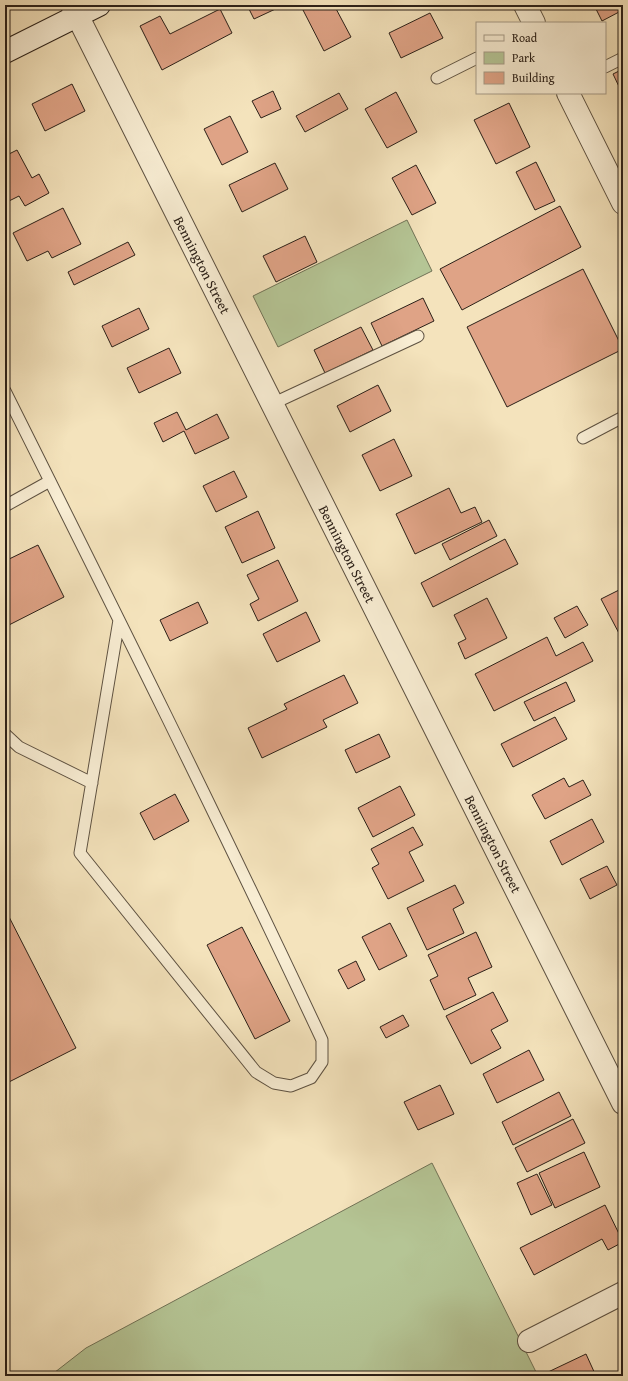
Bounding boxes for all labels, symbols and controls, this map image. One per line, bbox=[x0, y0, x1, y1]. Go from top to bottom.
legend bbox=[476, 22, 606, 94]
text: Road bbox=[512, 29, 538, 46]
text: Park bbox=[512, 49, 536, 66]
text: Building bbox=[512, 69, 555, 86]
street label: Bennington Street bbox=[169, 213, 235, 317]
street label: Bennington Street bbox=[314, 502, 380, 606]
street label: Bennington Street bbox=[460, 792, 526, 896]

